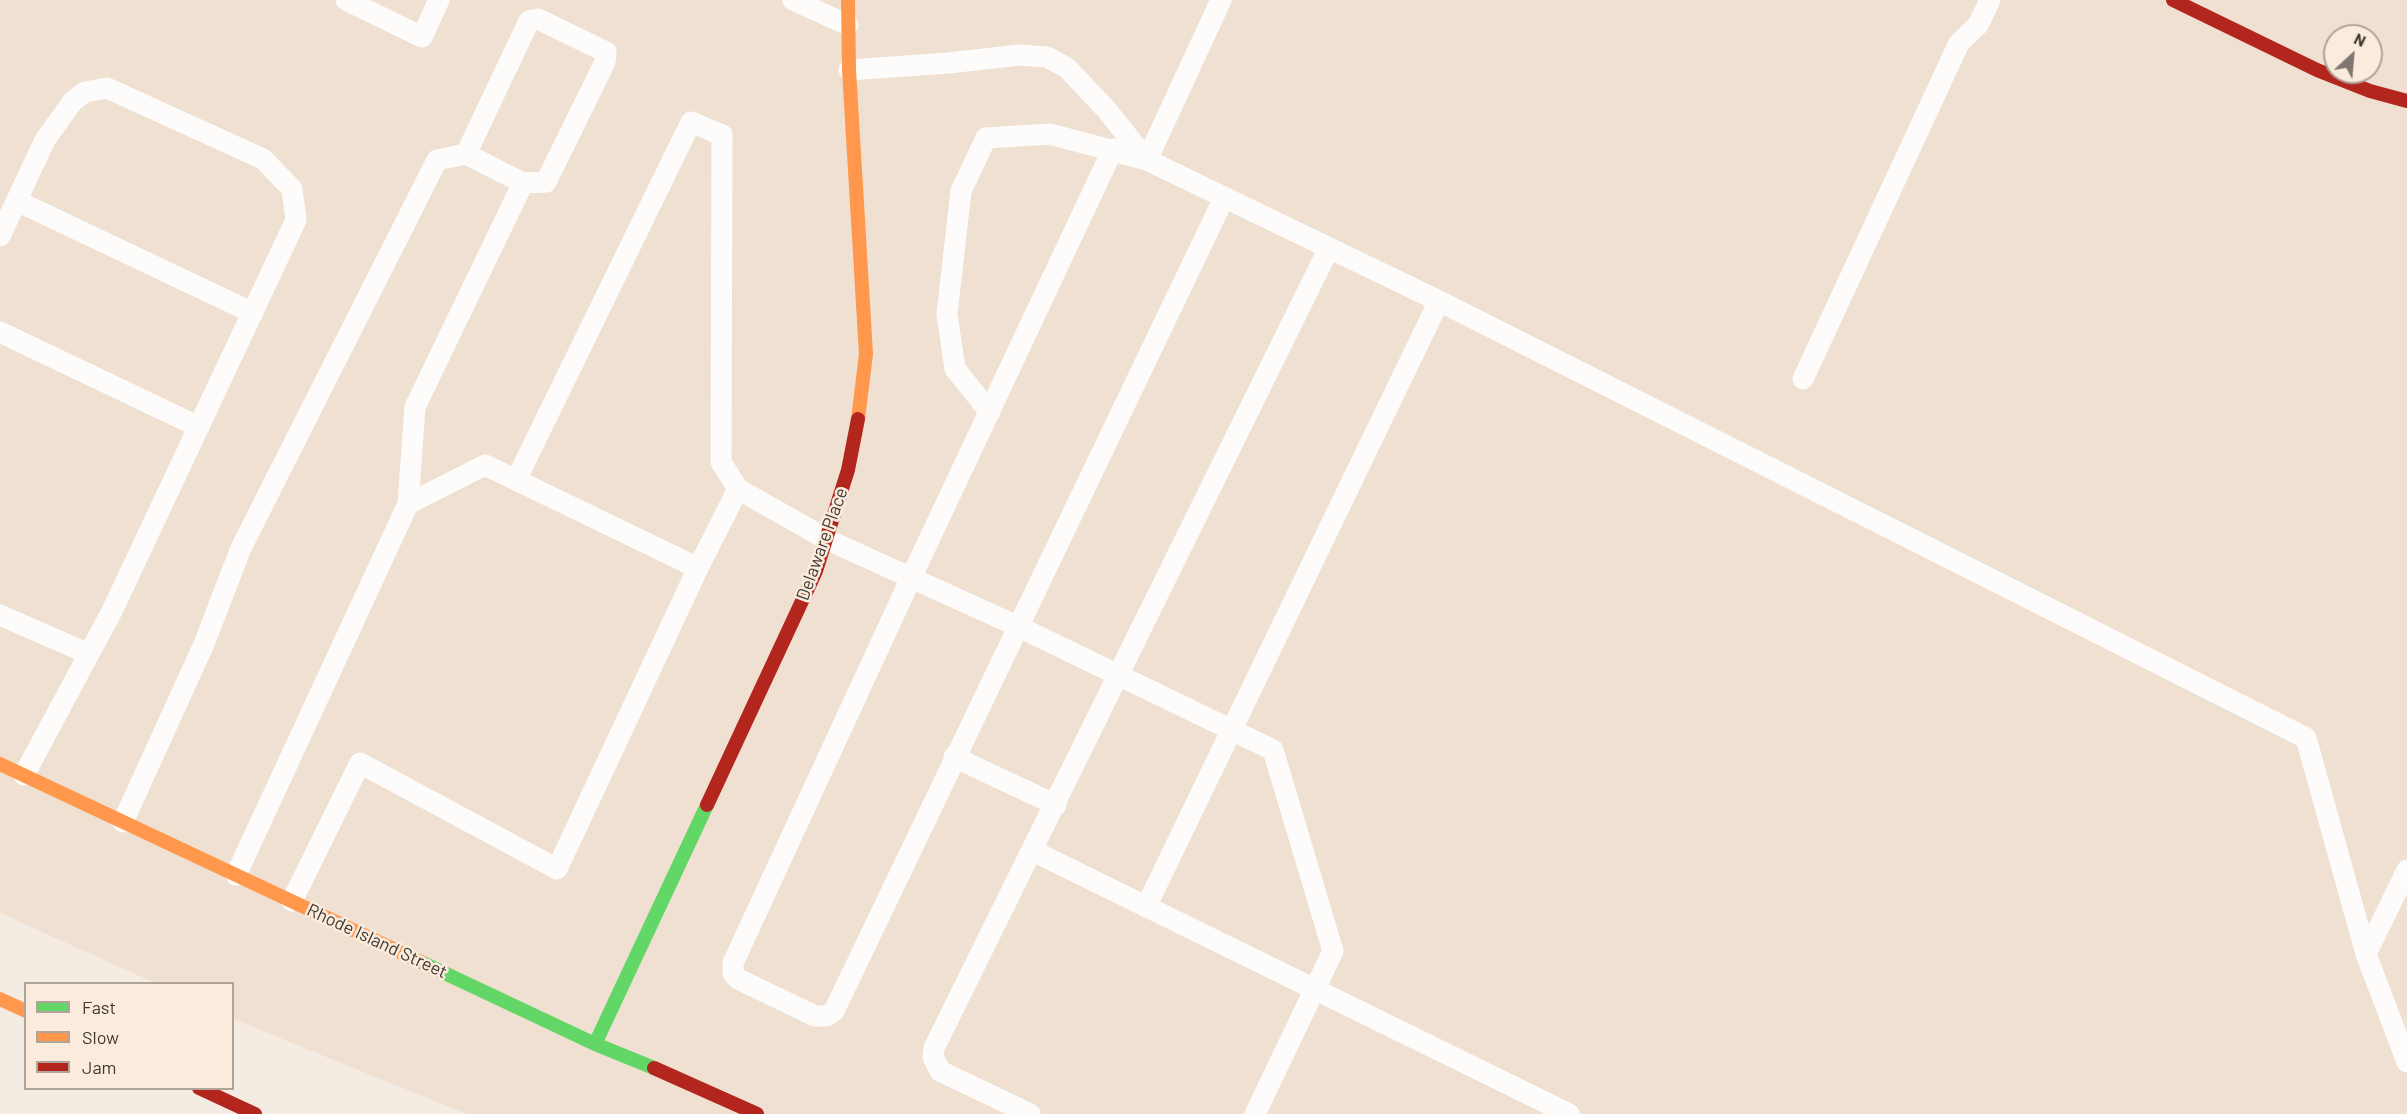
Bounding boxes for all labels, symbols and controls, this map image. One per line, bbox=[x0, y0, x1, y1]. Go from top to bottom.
north arrow bbox=[2323, 24, 2383, 84]
text: N bbox=[2351, 28, 2369, 50]
street label: Delaware Place bbox=[792, 485, 852, 603]
street label: Rhode Island Street bbox=[303, 899, 451, 983]
legend bbox=[24, 982, 234, 1090]
text: Fast bbox=[82, 996, 116, 1018]
text: Slow bbox=[82, 1026, 119, 1048]
text: Jam bbox=[82, 1056, 116, 1078]

